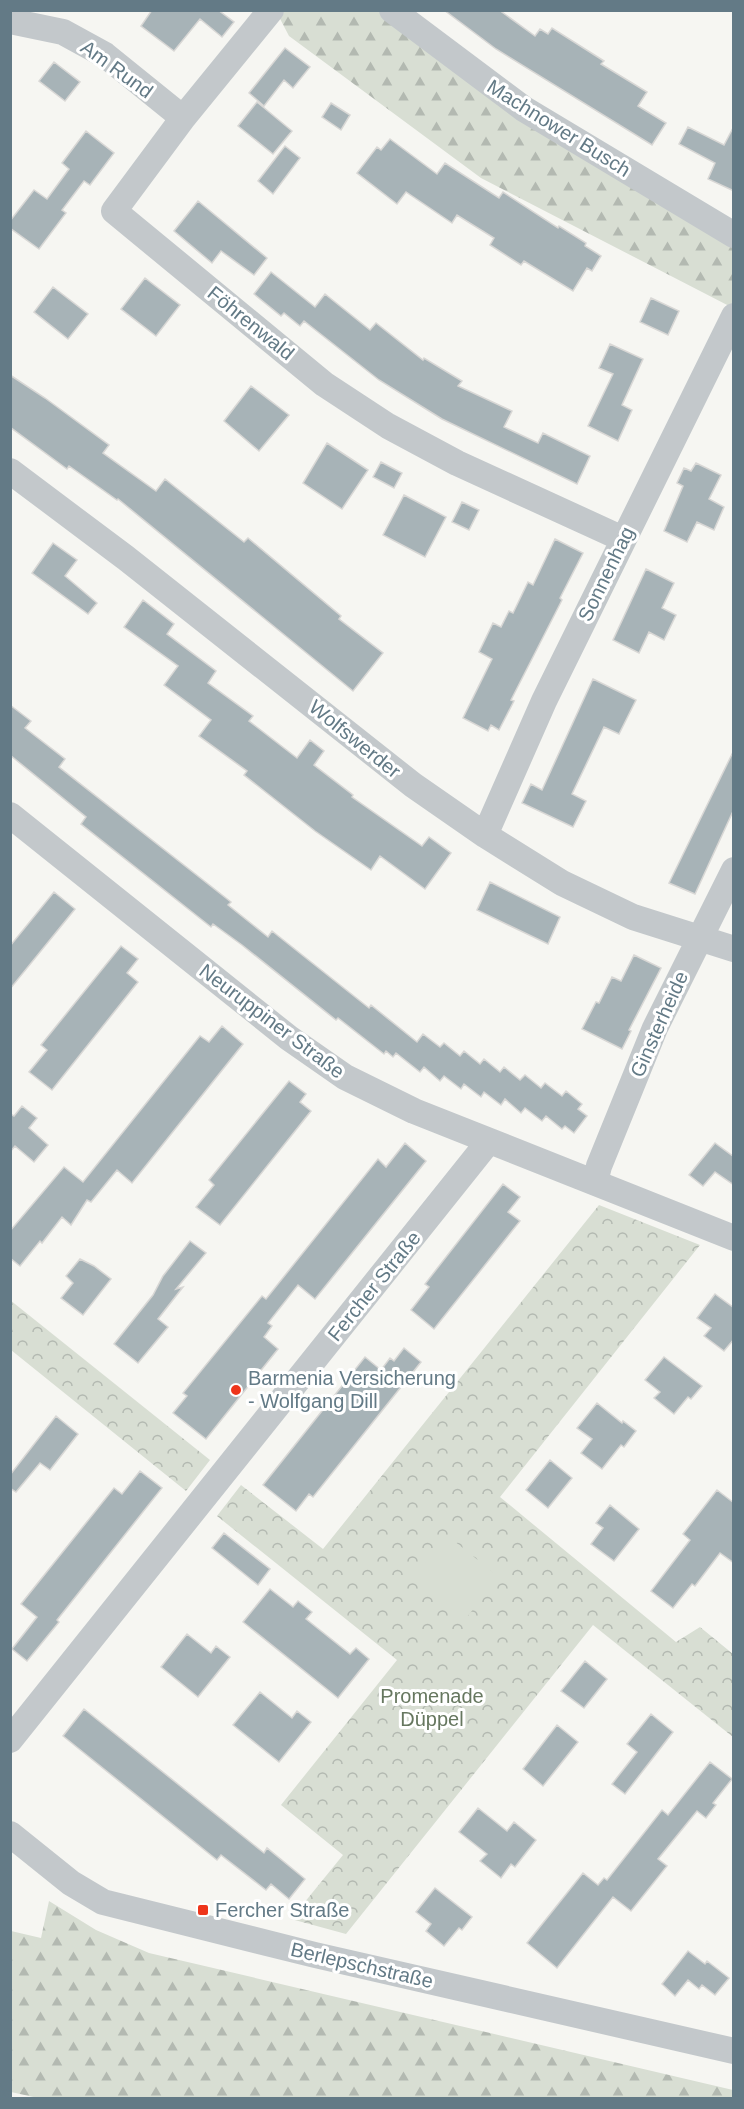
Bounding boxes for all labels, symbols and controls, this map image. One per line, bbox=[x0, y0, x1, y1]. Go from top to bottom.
street label: Am Rund bbox=[77, 36, 157, 102]
street label: Machnower Busch bbox=[483, 75, 635, 181]
street label: Föhrenwald bbox=[203, 282, 299, 364]
street label: Sonnenhag bbox=[574, 523, 638, 625]
street label: Wolfswerder bbox=[305, 696, 405, 783]
street label: Neuruppiner Straße bbox=[195, 959, 349, 1083]
street label: Ginsterheide bbox=[626, 968, 692, 1080]
street label: Fercher Straße bbox=[323, 1227, 425, 1345]
place label: Barmenia Versicherung - Wolfgang Dill bbox=[248, 1367, 456, 1412]
marker: Barmenia Versicherung - Wolfgang Dill bbox=[229, 1383, 243, 1397]
park label: Promenade Düppel bbox=[380, 1685, 484, 1730]
place label: Fercher Straße bbox=[215, 1899, 349, 1921]
marker: Fercher Straße bbox=[196, 1903, 210, 1917]
street label: Berlepschstraße bbox=[289, 1938, 435, 1992]

